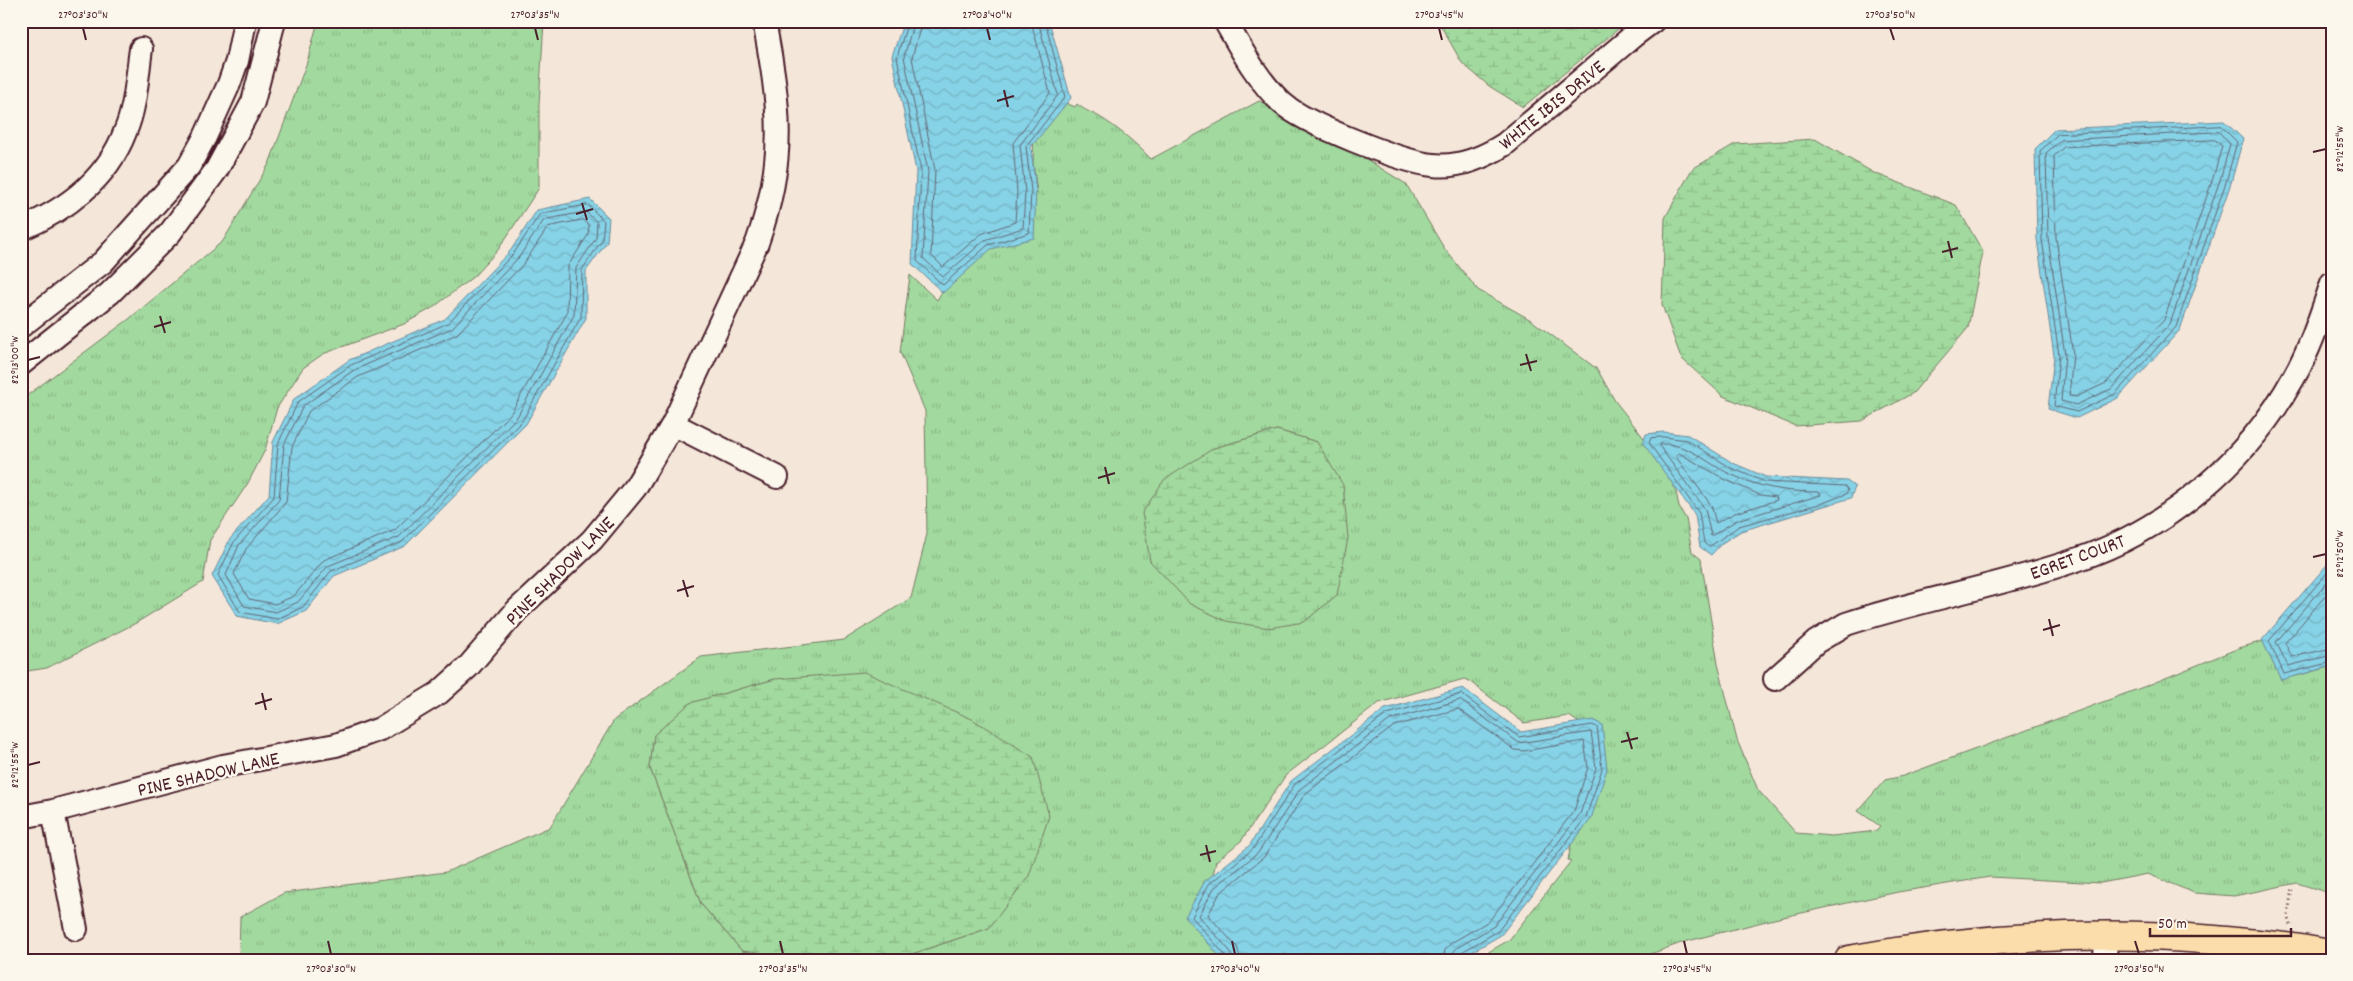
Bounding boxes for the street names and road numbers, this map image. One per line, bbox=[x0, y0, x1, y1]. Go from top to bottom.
street label: WHITE IBIS DRIVE bbox=[1494, 55, 1612, 158]
street label: PINE SHADOW LANE bbox=[500, 511, 622, 633]
street label: EGRET COURT bbox=[2027, 529, 2129, 589]
street label: PINE SHADOW LANE bbox=[135, 746, 282, 806]

